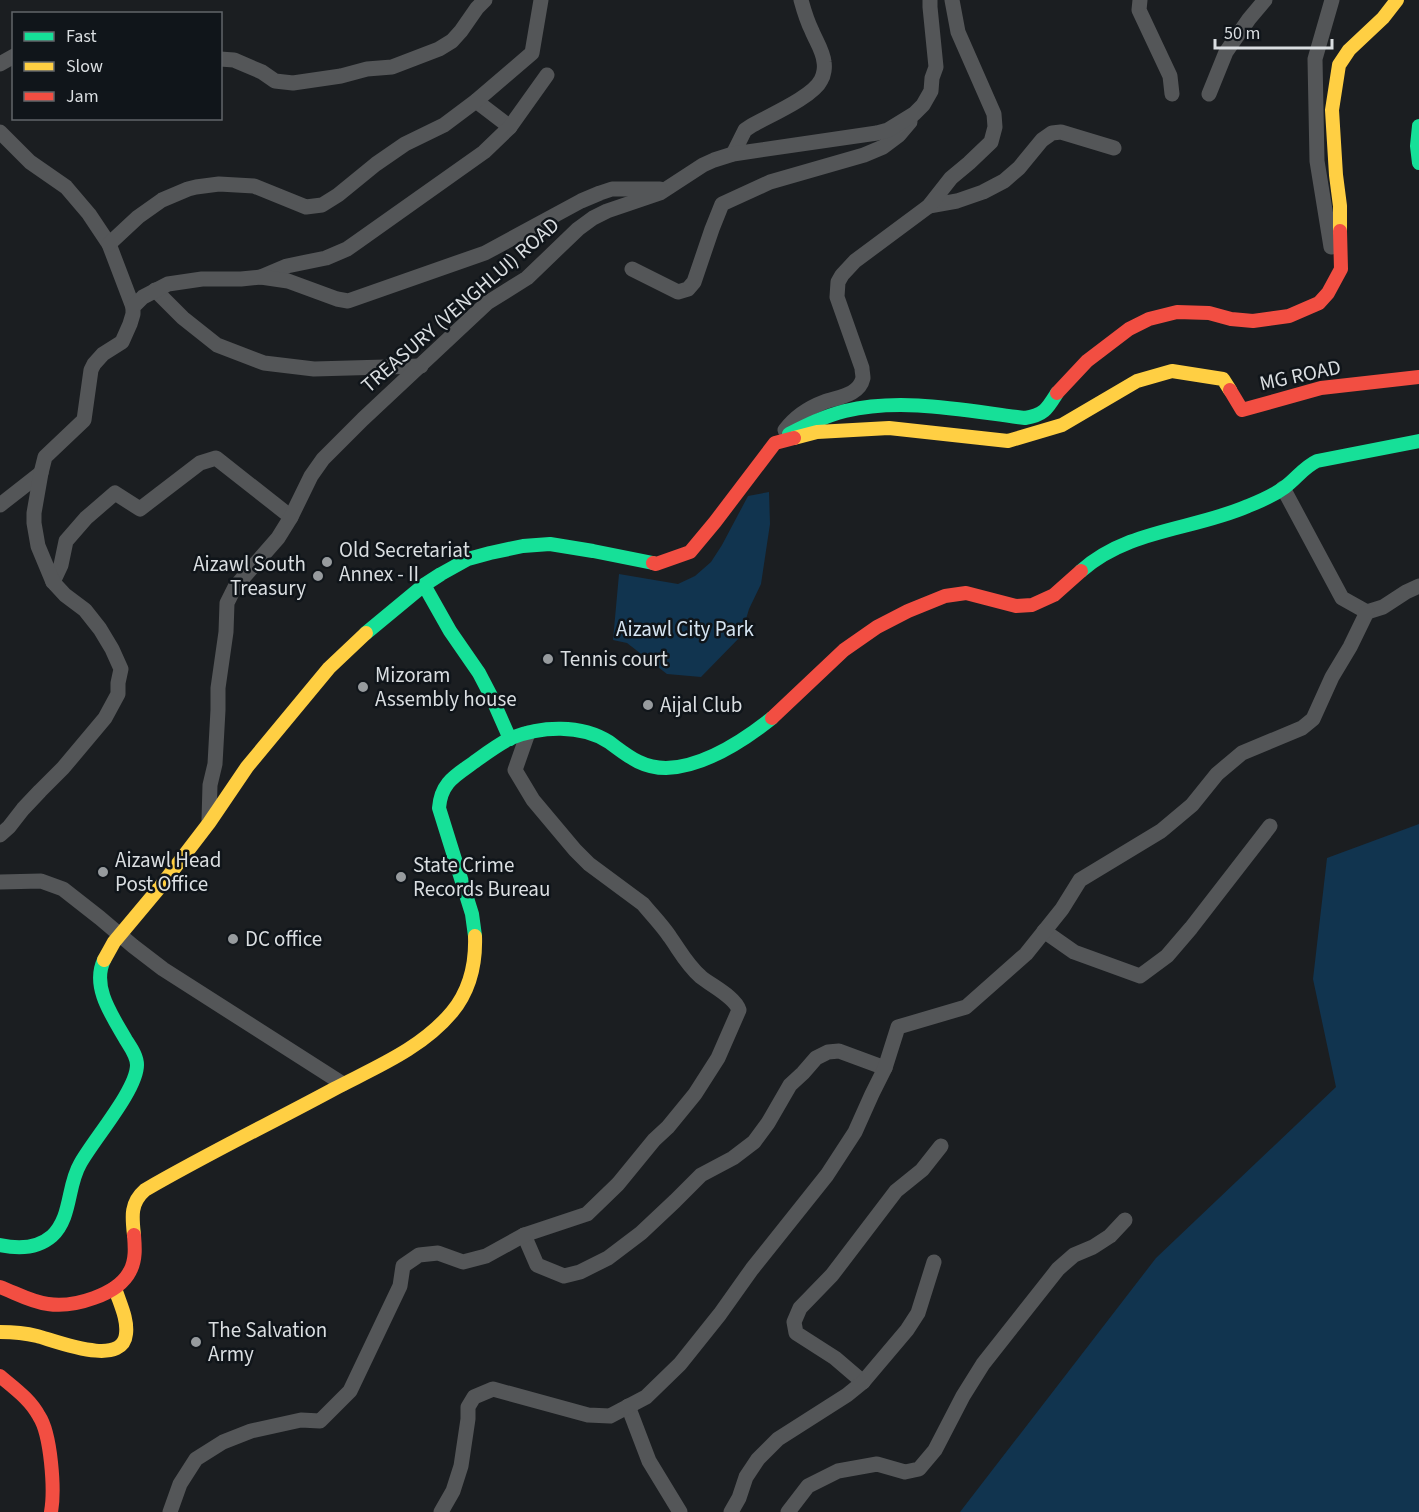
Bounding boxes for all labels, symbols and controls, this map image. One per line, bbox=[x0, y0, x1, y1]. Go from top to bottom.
legend bbox=[12, 12, 222, 120]
scale bar bbox=[1215, 12, 1332, 50]
text: 50 m bbox=[1224, 21, 1260, 46]
text: Fast bbox=[66, 24, 97, 49]
text: Slow bbox=[66, 54, 103, 79]
text: Jam bbox=[66, 84, 99, 109]
street label: TREASURY (VENGHLUI) ROAD bbox=[354, 210, 566, 400]
street label: MG ROAD bbox=[1257, 352, 1343, 398]
place label: Old Secretariat Annex - II bbox=[339, 535, 470, 589]
place label: Aizawl South Treasury bbox=[193, 549, 306, 603]
marker: Old Secretariat Annex - II bbox=[320, 555, 334, 569]
marker: Aizawl South Treasury bbox=[311, 569, 325, 583]
park label: Aizawl City Park bbox=[616, 614, 754, 644]
place label: Tennis court bbox=[560, 644, 668, 674]
marker: Tennis court bbox=[541, 652, 555, 666]
place label: Mizoram Assembly house bbox=[375, 660, 517, 714]
marker: Mizoram Assembly house bbox=[356, 680, 370, 694]
place label: Aijal Club bbox=[660, 690, 742, 720]
marker: Aijal Club bbox=[641, 698, 655, 712]
place label: Aizawl Head Post Office bbox=[115, 845, 221, 899]
place label: State Crime Records Bureau bbox=[413, 850, 550, 904]
marker: Aizawl Head Post Office bbox=[96, 865, 110, 879]
marker: State Crime Records Bureau bbox=[394, 870, 408, 884]
place label: DC office bbox=[245, 924, 322, 954]
marker: DC office bbox=[226, 932, 240, 946]
place label: The Salvation Army bbox=[208, 1315, 327, 1369]
marker: The Salvation Army bbox=[189, 1335, 203, 1349]

